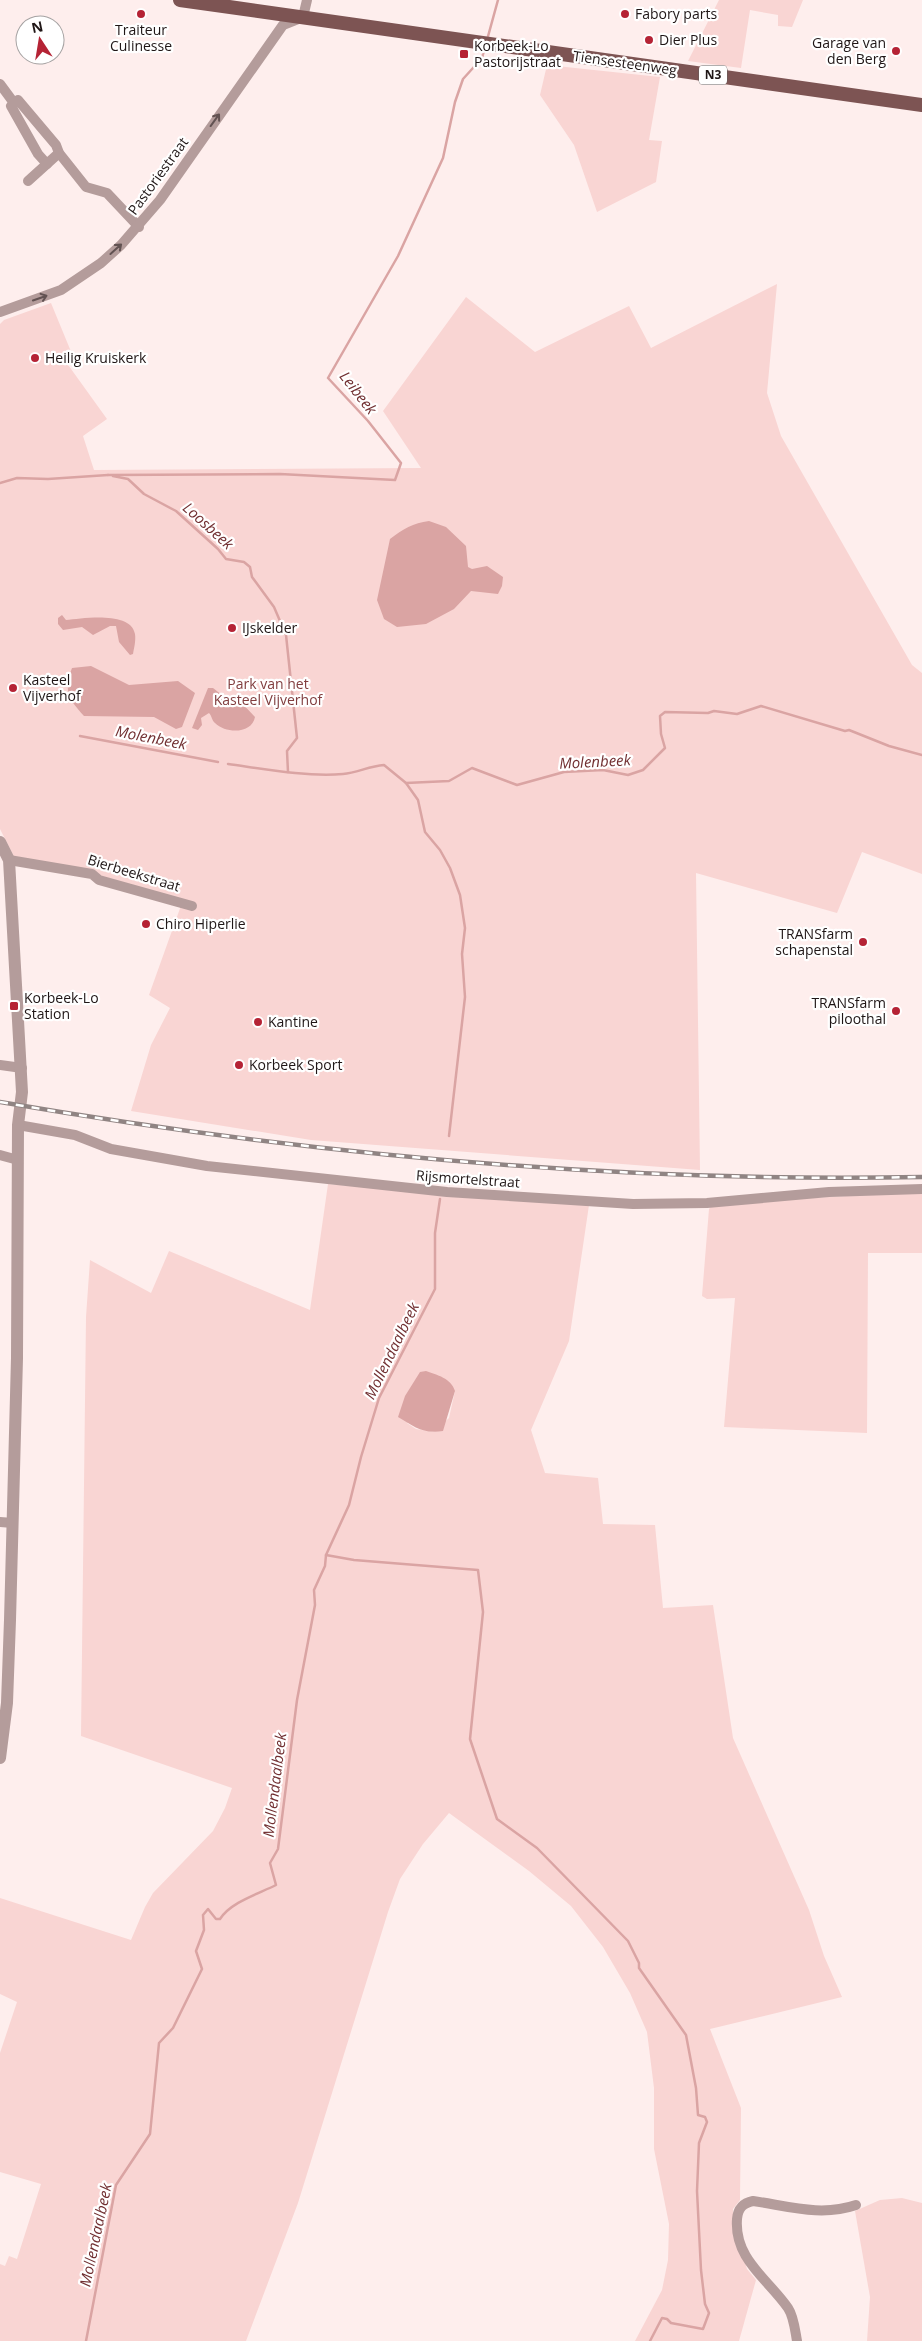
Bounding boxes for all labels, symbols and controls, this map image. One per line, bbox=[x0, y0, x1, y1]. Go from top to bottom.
place label: Fabory parts bbox=[635, 4, 717, 23]
marker: Traiteur Culinesse bbox=[135, 8, 147, 20]
marker: Fabory parts bbox=[619, 8, 631, 20]
north arrow bbox=[15, 15, 65, 65]
text: N bbox=[30, 16, 45, 37]
place label: Traiteur Culinesse bbox=[110, 20, 172, 55]
place label: Dier Plus bbox=[659, 30, 717, 49]
place label: Garage van den Berg bbox=[812, 33, 886, 68]
marker: Dier Plus bbox=[643, 34, 655, 46]
place label: Korbeek-Lo Pastorijstraat bbox=[474, 36, 561, 71]
marker: Garage van den Berg bbox=[890, 45, 902, 57]
street label: Tiensesteenweg bbox=[572, 46, 679, 79]
marker: Korbeek-Lo Pastorijstraat bbox=[458, 48, 470, 60]
road number: N3 bbox=[699, 66, 727, 84]
one-way arrow bbox=[210, 114, 220, 128]
street label: Pastoriestraat bbox=[123, 133, 192, 218]
one-way arrow bbox=[110, 243, 123, 255]
one-way arrow bbox=[32, 293, 48, 302]
place label: Heilig Kruiskerk bbox=[45, 348, 147, 367]
marker: Heilig Kruiskerk bbox=[29, 352, 41, 364]
water label: Leibeek bbox=[336, 367, 382, 419]
water label: Loosbeek bbox=[179, 497, 239, 554]
place label: IJskelder bbox=[242, 618, 298, 637]
marker: IJskelder bbox=[226, 622, 238, 634]
place label: Kasteel Vijverhof bbox=[23, 670, 82, 705]
park label: Park van het Kasteel Vijverhof bbox=[214, 674, 324, 709]
marker: Kasteel Vijverhof bbox=[7, 682, 19, 694]
water label: Molenbeek bbox=[114, 720, 189, 754]
water label: Molenbeek bbox=[559, 749, 632, 773]
street label: Bierbeekstraat bbox=[86, 849, 183, 896]
place label: Chiro Hiperlie bbox=[156, 914, 246, 933]
marker: Chiro Hiperlie bbox=[140, 918, 152, 930]
place label: TRANSfarm schapenstal bbox=[775, 924, 853, 959]
marker: TRANSfarm schapenstal bbox=[857, 936, 869, 948]
place label: Korbeek-Lo Station bbox=[24, 988, 99, 1023]
place label: TRANSfarm piloothal bbox=[811, 993, 886, 1028]
marker: Korbeek-Lo Station bbox=[8, 1000, 20, 1012]
marker: TRANSfarm piloothal bbox=[890, 1005, 902, 1017]
place label: Kantine bbox=[268, 1012, 318, 1031]
marker: Kantine bbox=[252, 1016, 264, 1028]
place label: Korbeek Sport bbox=[249, 1055, 342, 1074]
marker: Korbeek Sport bbox=[233, 1059, 245, 1071]
street label: Rijsmortelstraat bbox=[416, 1165, 520, 1192]
water label: Mollendaalbeek bbox=[359, 1298, 423, 1402]
water label: Mollendaalbeek bbox=[258, 1731, 290, 1838]
water label: Mollendaalbeek bbox=[74, 2181, 116, 2288]

